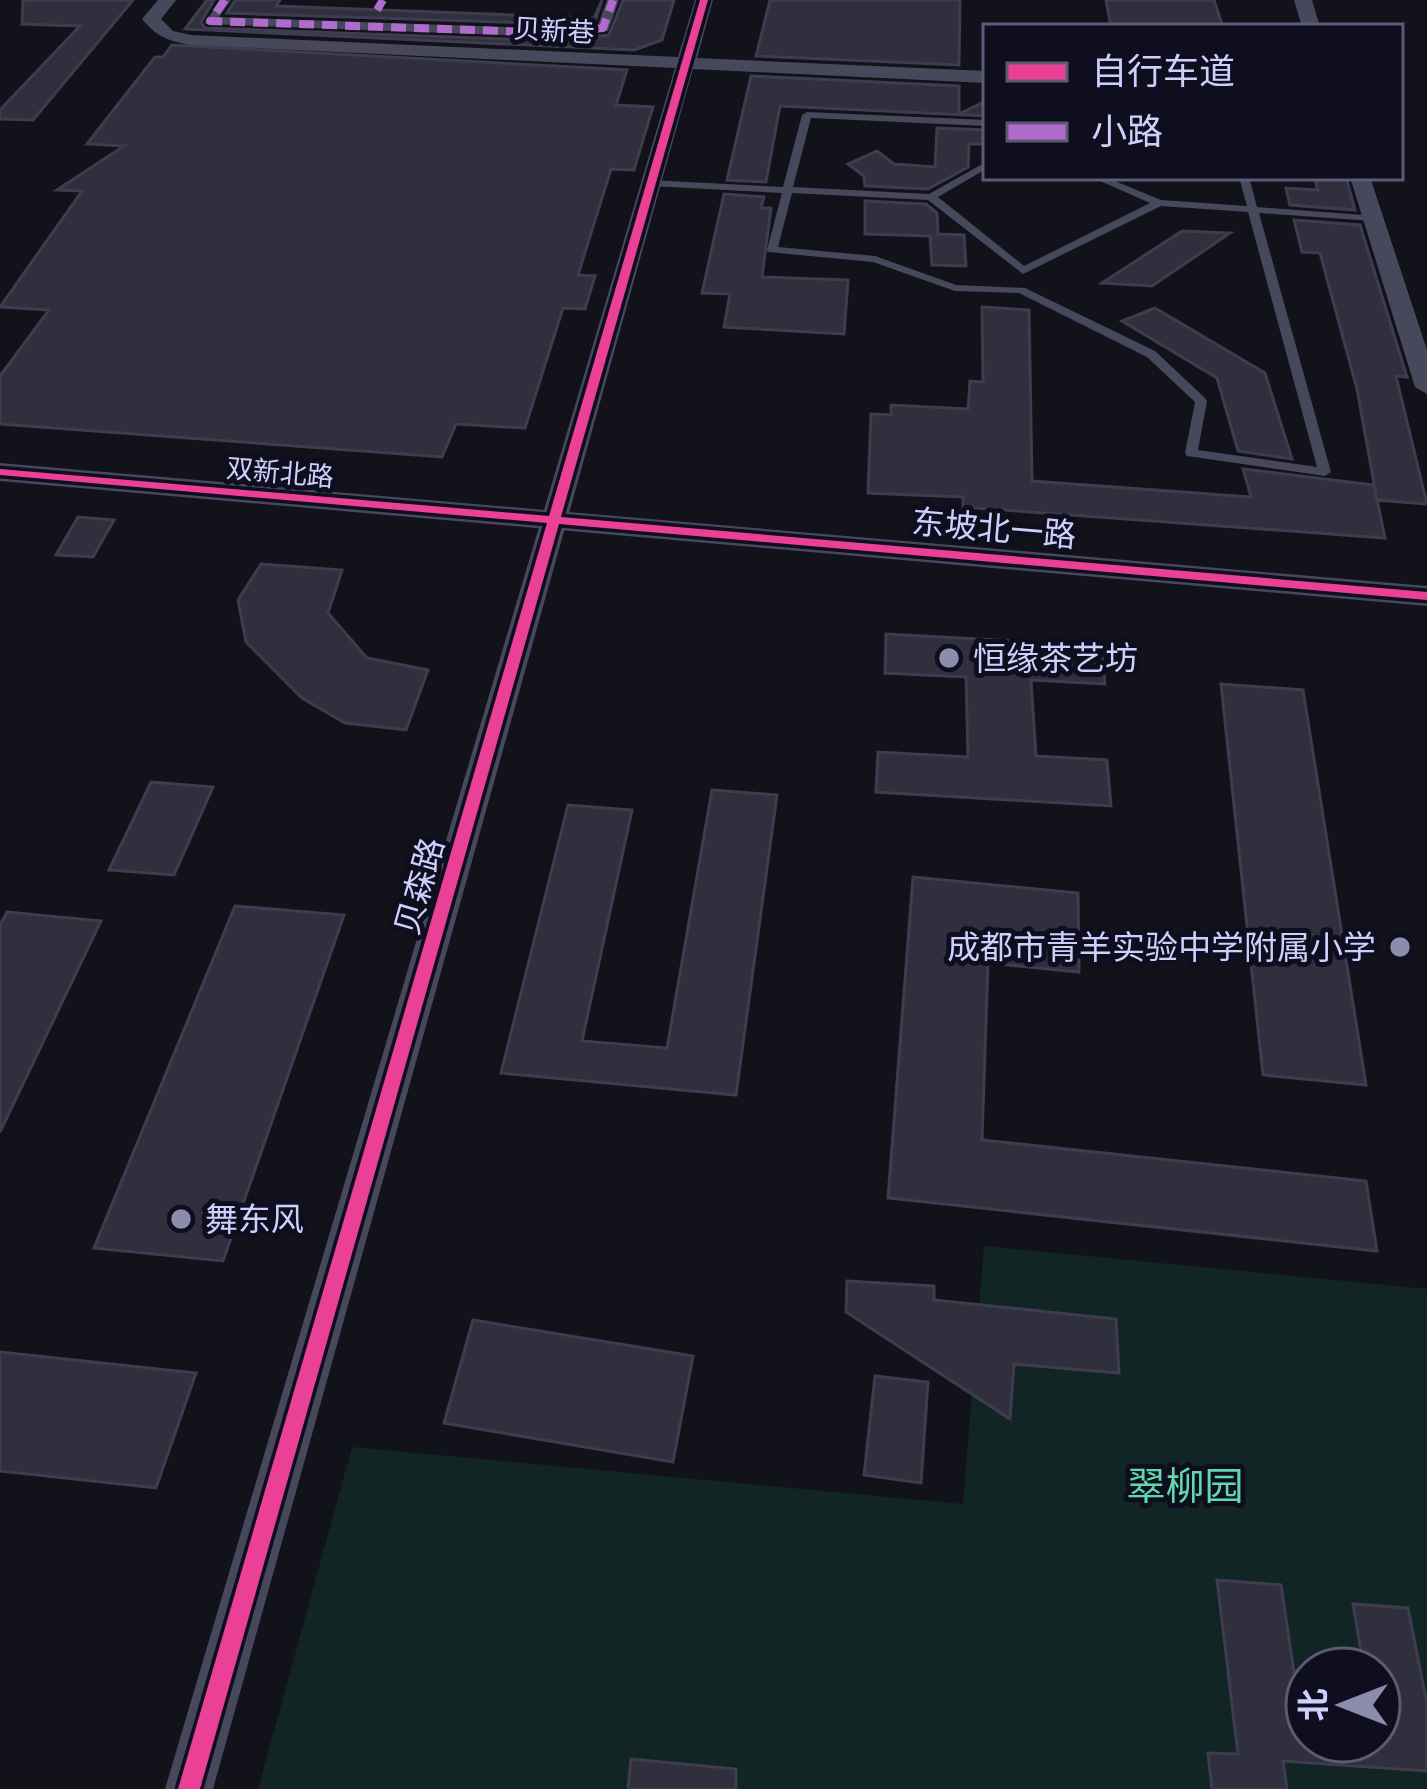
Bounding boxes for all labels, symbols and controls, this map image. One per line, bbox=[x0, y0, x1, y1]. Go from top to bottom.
street label: 贝新巷 bbox=[513, 15, 595, 47]
legend bbox=[983, 24, 1403, 180]
text: 自行车道 bbox=[1091, 53, 1235, 91]
text: 小路 bbox=[1091, 113, 1163, 151]
street label: 双新北路 bbox=[225, 454, 335, 492]
street label: 东坡北一路 bbox=[910, 505, 1078, 554]
place label: 恒缘茶艺坊 bbox=[973, 642, 1138, 677]
marker: 恒缘茶艺坊 bbox=[936, 645, 962, 671]
street label: 贝森路 bbox=[390, 834, 451, 939]
place label: 成都市青羊实验中学附属小学 bbox=[947, 930, 1376, 966]
marker: 成都市青羊实验中学附属小学 bbox=[1387, 934, 1413, 960]
place label: 舞东风 bbox=[205, 1203, 304, 1238]
marker: 舞东风 bbox=[168, 1206, 194, 1232]
park label: 翠柳园 bbox=[1126, 1467, 1244, 1508]
north arrow bbox=[1283, 1645, 1403, 1765]
text: 北 bbox=[1297, 1689, 1332, 1722]

